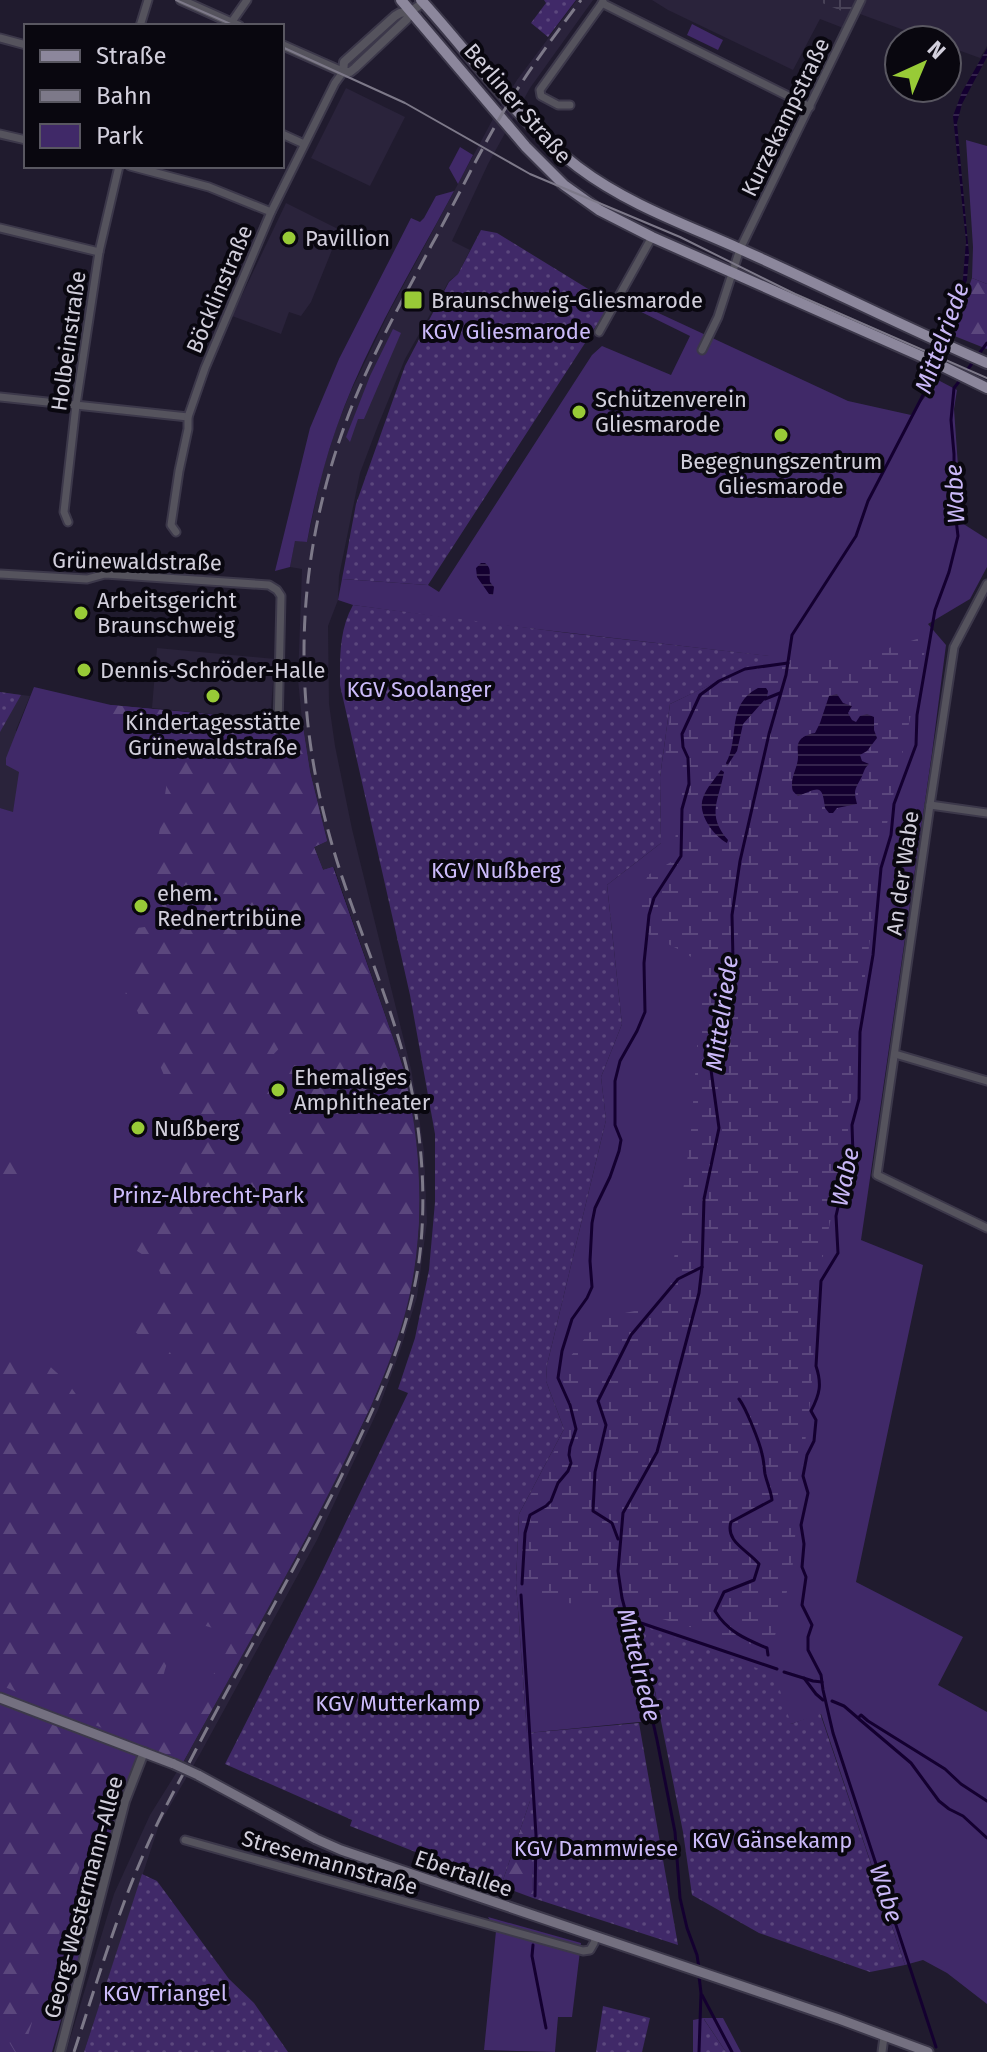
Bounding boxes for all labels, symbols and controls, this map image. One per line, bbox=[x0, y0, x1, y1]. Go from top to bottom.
legend bbox=[24, 24, 284, 168]
north arrow bbox=[883, 24, 963, 104]
street label: Kurzekampstraße bbox=[735, 34, 836, 201]
text: N bbox=[922, 35, 951, 65]
street label: Berliner Straße bbox=[458, 38, 577, 169]
text: Straße bbox=[96, 42, 167, 70]
text: Bahn bbox=[96, 82, 152, 110]
text: Park bbox=[96, 122, 144, 150]
street label: Böcklinstraße bbox=[180, 221, 259, 357]
place label: Pavillion bbox=[305, 225, 390, 252]
marker: Pavillion bbox=[280, 229, 298, 247]
street label: Holbeinstraße bbox=[45, 269, 92, 413]
water label: Mittelriede bbox=[909, 279, 975, 397]
place label: Braunschweig-Gliesmarode bbox=[431, 287, 703, 314]
marker: Braunschweig-Gliesmarode bbox=[402, 289, 424, 311]
park label: KGV Gliesmarode bbox=[421, 318, 591, 345]
place label: Schützenverein Gliesmarode bbox=[595, 386, 747, 438]
marker: Schützenverein Gliesmarode bbox=[570, 403, 588, 421]
marker: Begegnungszentrum Gliesmarode bbox=[772, 426, 790, 444]
place label: Begegnungszentrum Gliesmarode bbox=[680, 448, 882, 500]
water label: Wabe bbox=[939, 464, 971, 524]
street label: Grünewaldstraße bbox=[52, 547, 222, 576]
place label: Arbeitsgericht Braunschweig bbox=[97, 587, 237, 639]
marker: Arbeitsgericht Braunschweig bbox=[72, 604, 90, 622]
place label: Dennis-Schröder-Halle bbox=[100, 657, 326, 684]
marker: Dennis-Schröder-Halle bbox=[75, 661, 93, 679]
park label: KGV Soolanger bbox=[346, 676, 492, 703]
marker: Kindertagesstätte Grünewaldstraße bbox=[204, 687, 222, 705]
place label: Kindertagesstätte Grünewaldstraße bbox=[125, 709, 301, 761]
street label: An der Wabe bbox=[880, 809, 925, 937]
park label: KGV Nußberg bbox=[431, 857, 562, 884]
place label: ehem. Rednertribüne bbox=[157, 880, 302, 932]
marker: ehem. Rednertribüne bbox=[132, 897, 150, 915]
water label: Mittelriede bbox=[700, 954, 744, 1072]
place label: Ehemaliges Amphitheater bbox=[294, 1064, 431, 1116]
marker: Ehemaliges Amphitheater bbox=[269, 1081, 287, 1099]
place label: Nußberg bbox=[154, 1115, 240, 1142]
marker: Nußberg bbox=[129, 1119, 147, 1137]
water label: Wabe bbox=[825, 1145, 865, 1209]
park label: Prinz-Albrecht-Park bbox=[112, 1182, 305, 1209]
water label: Mittelriede bbox=[611, 1605, 667, 1725]
park label: KGV Mutterkamp bbox=[315, 1690, 481, 1717]
street label: Georg-Westermann-Allee bbox=[38, 1773, 129, 2021]
street label: Stresemannstraße bbox=[239, 1824, 421, 1900]
park label: KGV Gänsekamp bbox=[692, 1827, 852, 1854]
park label: KGV Dammwiese bbox=[514, 1835, 678, 1862]
street label: Ebertallee bbox=[411, 1844, 516, 1903]
water label: Wabe bbox=[864, 1860, 908, 1926]
park label: KGV Triangel bbox=[103, 1980, 227, 2007]

